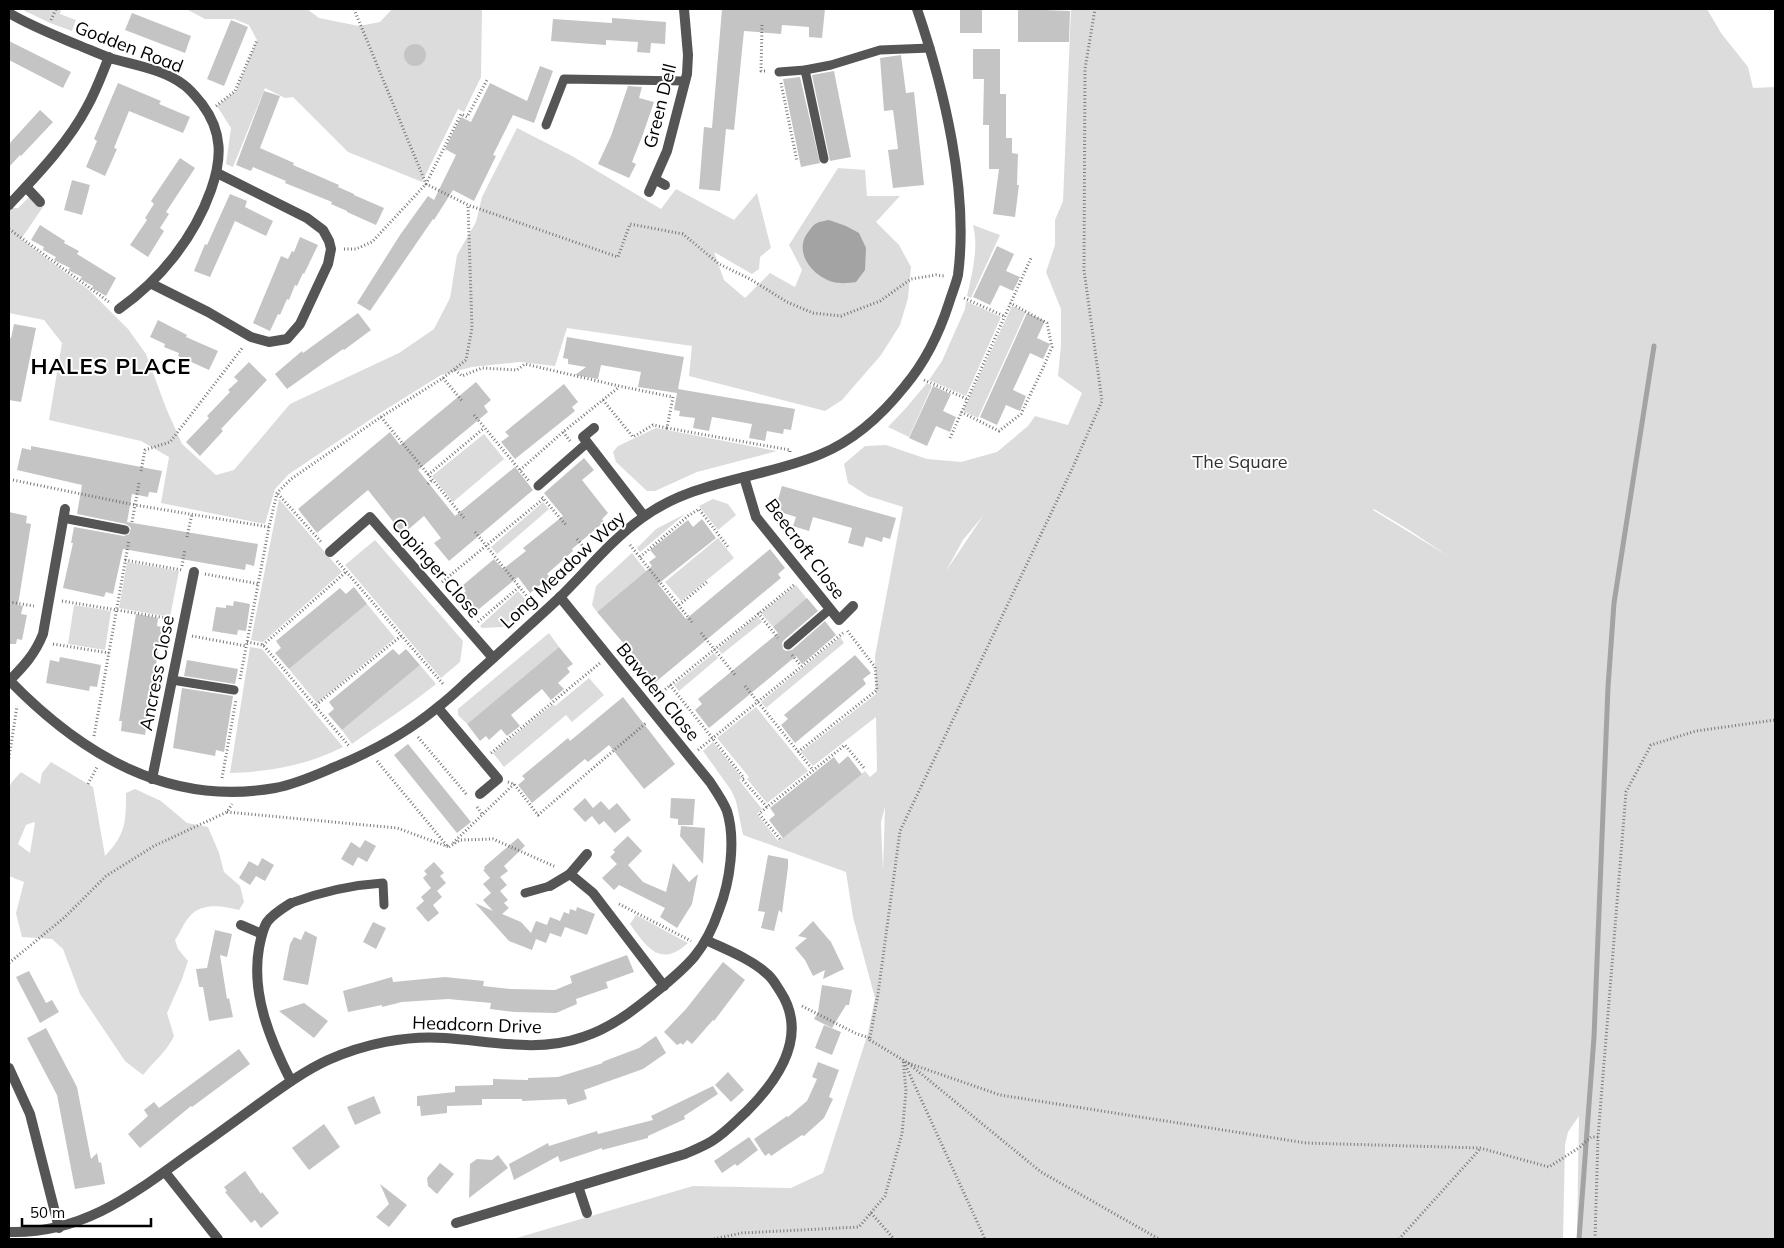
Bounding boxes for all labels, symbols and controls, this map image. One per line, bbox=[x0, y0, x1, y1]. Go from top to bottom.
street label: Godden Road bbox=[72, 15, 187, 78]
street label: Green Dell bbox=[638, 61, 681, 150]
district label: HALES PLACE bbox=[31, 352, 191, 380]
park label: The Square bbox=[1192, 450, 1288, 473]
street label: Beecroft Close bbox=[760, 494, 851, 603]
street label: Long Meadow Way bbox=[495, 505, 630, 634]
street label: Copinger Close bbox=[387, 513, 486, 622]
street label: Ancress Close bbox=[134, 613, 179, 733]
street label: Bawden Close bbox=[612, 638, 705, 746]
street label: Headcorn Drive bbox=[412, 1011, 542, 1038]
scale bar bbox=[22, 1196, 151, 1228]
text: 50 m bbox=[30, 1203, 65, 1222]

